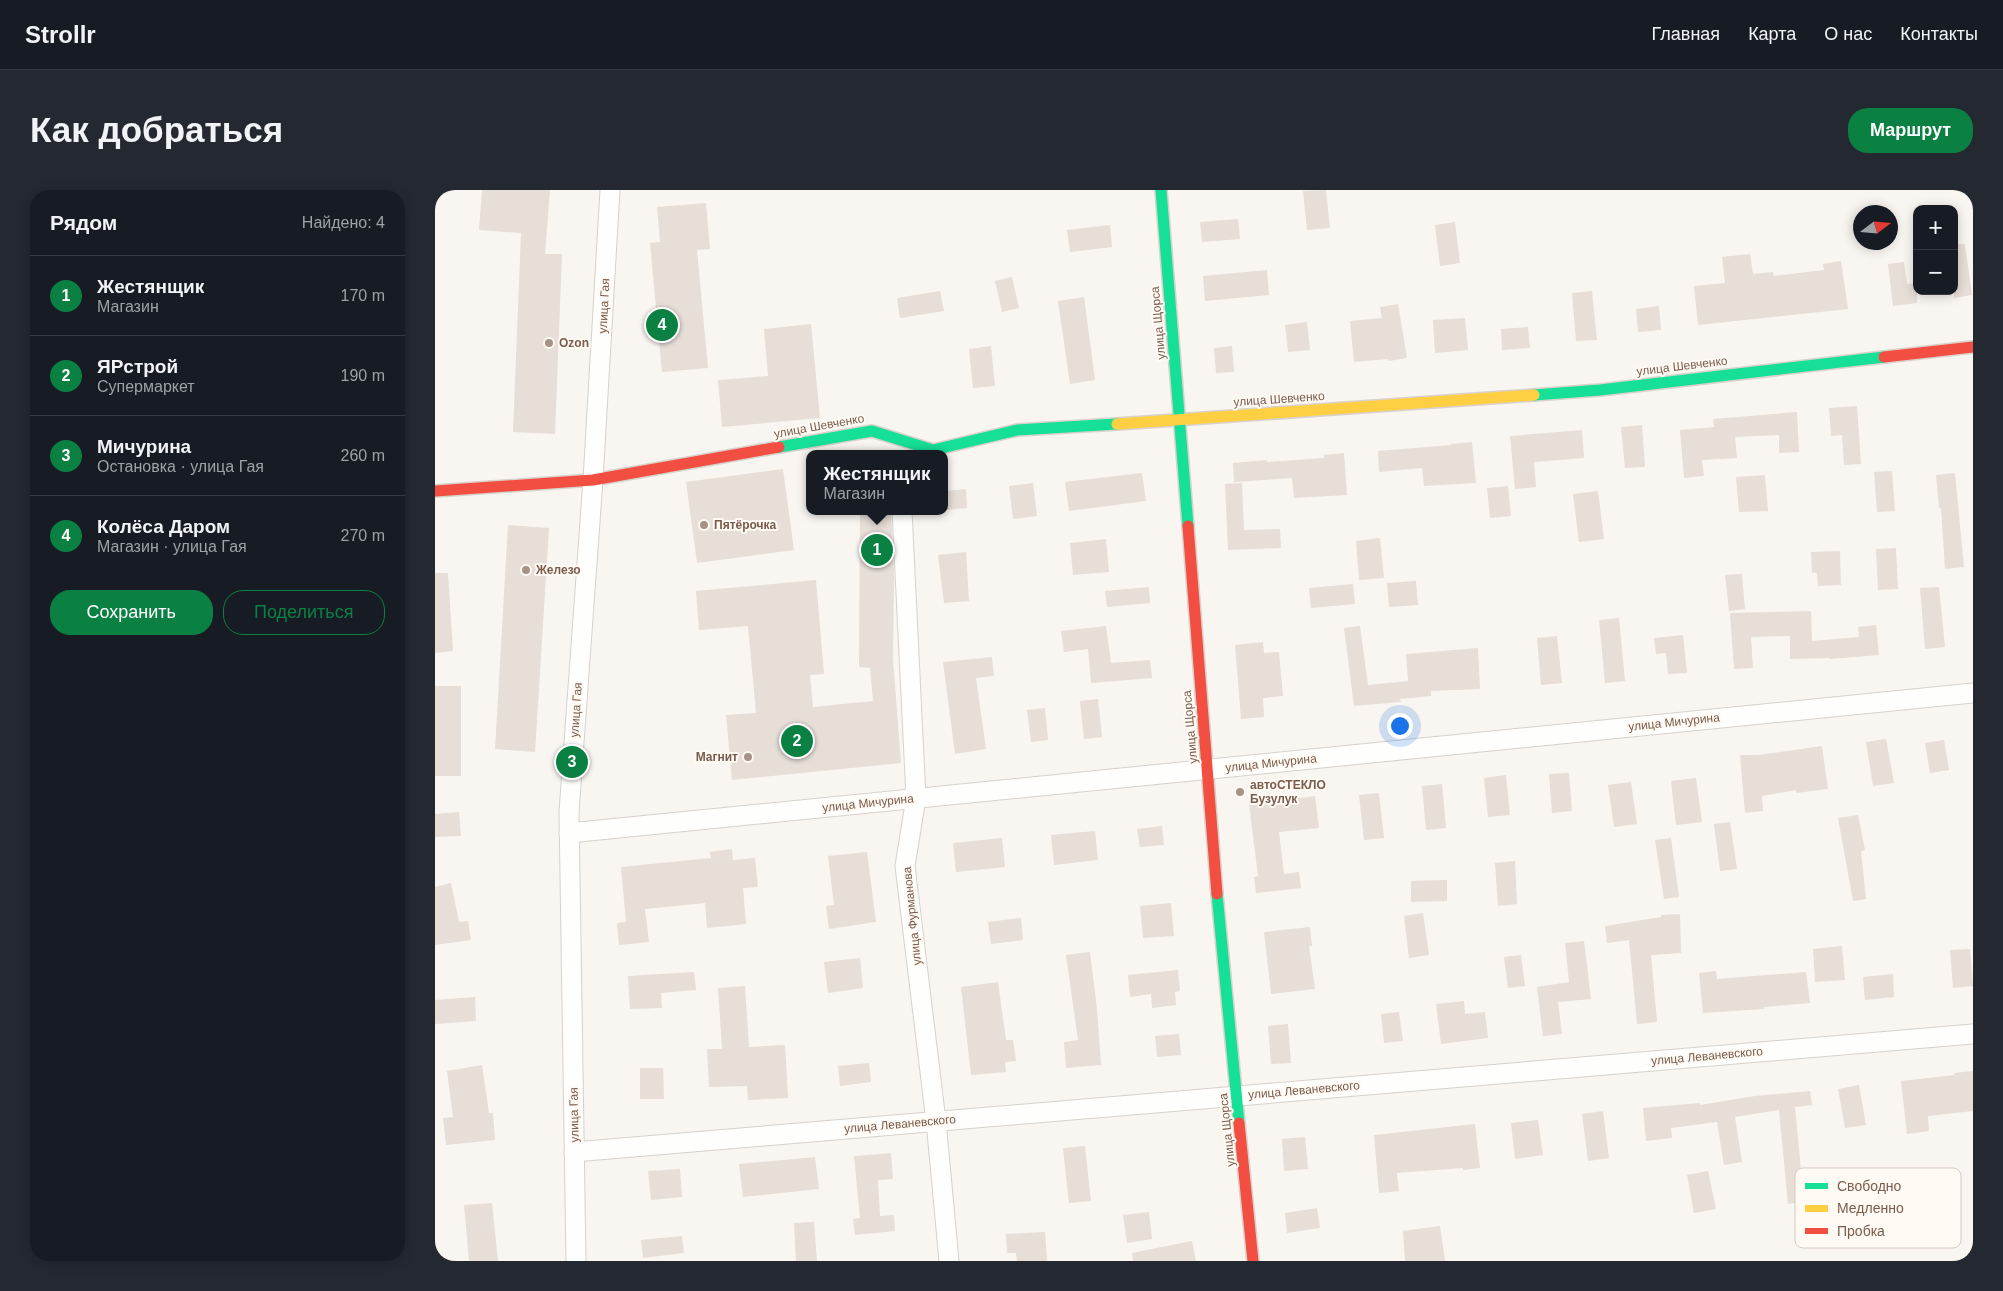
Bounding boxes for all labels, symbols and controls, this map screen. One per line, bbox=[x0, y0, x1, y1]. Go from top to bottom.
text: Strollr bbox=[25, 21, 96, 48]
text: Главная bbox=[1652, 24, 1720, 44]
text: Карта bbox=[1748, 24, 1796, 44]
text: О нас bbox=[1824, 24, 1872, 44]
text: Контакты bbox=[1900, 24, 1978, 44]
button: Маршрут bbox=[1848, 108, 1973, 153]
text: Как добраться bbox=[30, 110, 283, 149]
north arrow bbox=[1853, 205, 1898, 250]
map controls bbox=[1913, 205, 1958, 295]
button: + bbox=[1913, 205, 1958, 250]
text: Рядом bbox=[50, 211, 117, 234]
text: Найдено: 4 bbox=[302, 214, 385, 231]
button: − bbox=[1913, 250, 1958, 295]
text: Жестянщик bbox=[97, 276, 204, 297]
street label: улица Гая bbox=[596, 278, 612, 334]
street label: улица Щорса bbox=[1148, 285, 1168, 360]
text: 1 bbox=[62, 287, 70, 304]
text: 170 m bbox=[341, 287, 385, 304]
text: Магазин bbox=[97, 298, 159, 315]
pin: 4 bbox=[646, 306, 678, 344]
place label: Ozon bbox=[559, 336, 589, 350]
marker: Ozon bbox=[543, 337, 555, 349]
street label: улица Шевченко bbox=[1636, 353, 1729, 379]
text: ЯРстрой bbox=[97, 356, 178, 377]
text: 2 bbox=[62, 367, 70, 384]
text: 190 m bbox=[341, 367, 385, 384]
text: Супермаркет bbox=[97, 378, 195, 395]
street label: улица Шевченко bbox=[1233, 389, 1325, 409]
street label: улица Шевченко bbox=[773, 411, 866, 441]
text: Мичурина bbox=[97, 436, 191, 457]
text: 3 bbox=[62, 447, 70, 464]
text: 260 m bbox=[341, 447, 385, 464]
popup bbox=[806, 450, 948, 515]
text: Остановка · улица Гая bbox=[97, 458, 264, 475]
text: Жестянщик bbox=[823, 463, 931, 484]
text: Магазин bbox=[823, 485, 885, 502]
text: Колёса Даром bbox=[97, 516, 230, 537]
place label: Пятёрочка bbox=[714, 518, 777, 532]
marker: Пятёрочка bbox=[698, 519, 710, 531]
text: 4 bbox=[62, 527, 70, 544]
text: 270 m bbox=[341, 527, 385, 544]
pin: 1 bbox=[861, 531, 893, 569]
text: Магазин · улица Гая bbox=[97, 538, 247, 555]
place label: Железо bbox=[535, 563, 581, 577]
marker: Железо bbox=[520, 564, 532, 576]
button: Сохранить bbox=[50, 590, 213, 635]
button: Поделиться bbox=[223, 590, 385, 635]
street label: улица Гая bbox=[567, 682, 585, 738]
street label: улица Щорса bbox=[1180, 689, 1200, 764]
street label: улица Мичурина bbox=[1628, 710, 1721, 734]
your location bbox=[1387, 713, 1413, 739]
pin: 2 bbox=[781, 722, 813, 760]
pin: 3 bbox=[556, 743, 588, 781]
place label: Магнит bbox=[696, 750, 738, 764]
marker: Магнит bbox=[742, 751, 754, 763]
street label: улица Мичурина bbox=[1225, 751, 1318, 775]
place label: автоСТЕКЛО Бузулук bbox=[1250, 778, 1326, 806]
marker: автоСТЕКЛО Бузулук bbox=[1234, 786, 1246, 798]
street label: улица Мичурина bbox=[822, 791, 915, 815]
street label: улица Фурманова bbox=[900, 866, 924, 966]
street label: улица Леваневского bbox=[1651, 1044, 1764, 1068]
street label: улица Леваневского bbox=[1248, 1078, 1361, 1102]
street label: улица Гая bbox=[567, 1087, 581, 1143]
street label: улица Щорса bbox=[1216, 1092, 1238, 1167]
street label: улица Леваневского bbox=[844, 1112, 957, 1136]
legend bbox=[1795, 1168, 1961, 1248]
text: Свободно bbox=[1837, 1178, 1902, 1194]
text: Медленно bbox=[1837, 1200, 1904, 1216]
text: Пробка bbox=[1837, 1223, 1885, 1239]

